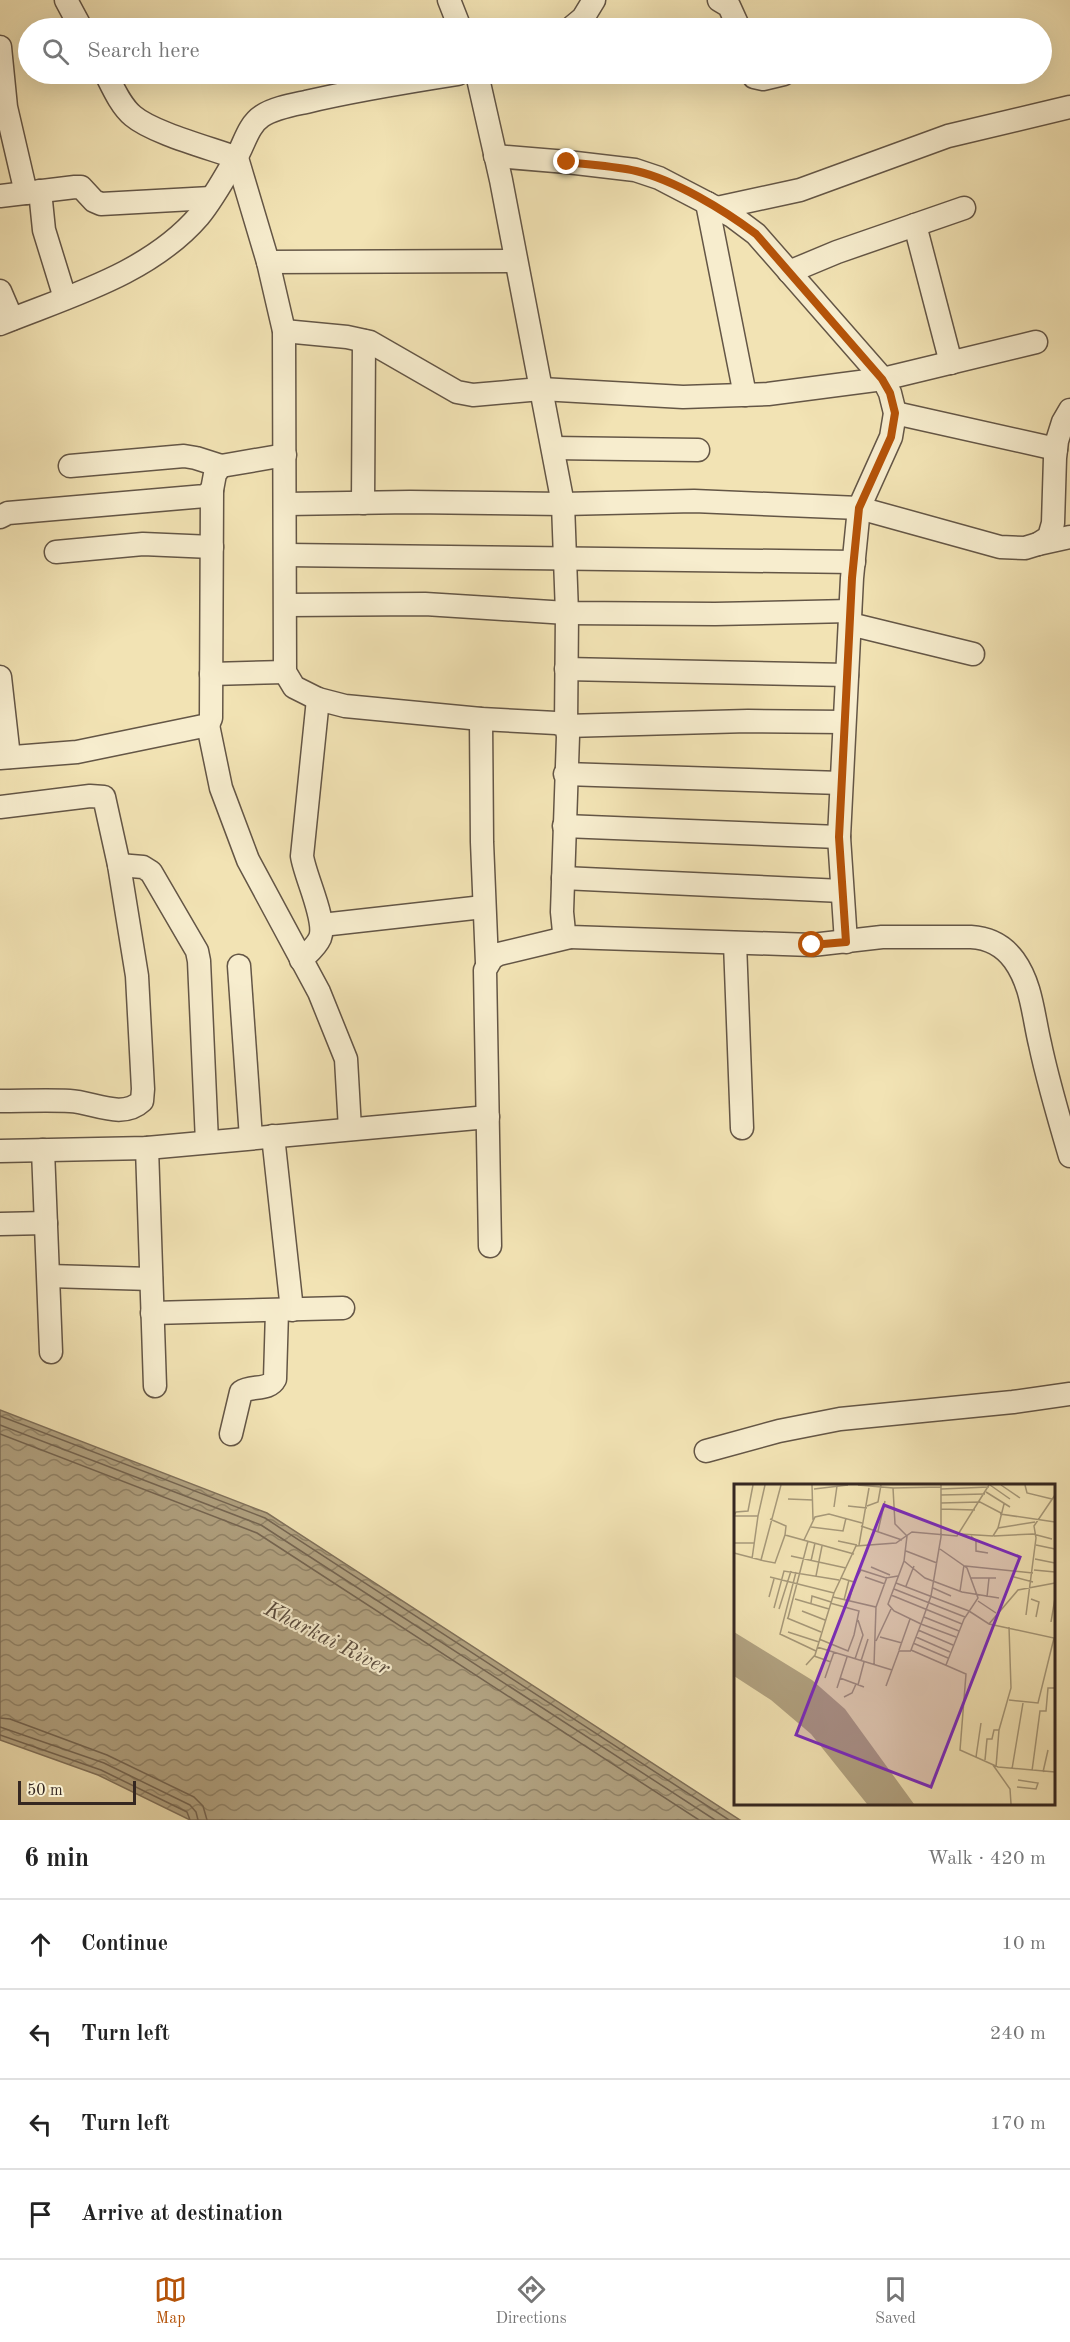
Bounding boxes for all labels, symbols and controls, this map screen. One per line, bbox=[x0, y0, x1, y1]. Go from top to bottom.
search box bbox=[18, 18, 1052, 84]
icon: search bbox=[39, 35, 72, 68]
text: Search here bbox=[87, 40, 200, 62]
route end bbox=[553, 148, 579, 174]
route start bbox=[798, 931, 824, 957]
inset map bbox=[734, 1484, 1055, 1805]
water label: Kharkai River bbox=[260, 1598, 394, 1680]
scale bar bbox=[18, 1778, 136, 1806]
text: 50 m bbox=[27, 1783, 63, 1799]
text: 6 min bbox=[24, 1846, 89, 1872]
text: Walk · 420 m bbox=[927, 1849, 1046, 1869]
icon: ahead bbox=[24, 1928, 57, 1961]
text: Continue bbox=[81, 1933, 168, 1955]
text: 10 m bbox=[1001, 1934, 1046, 1954]
icon: left bbox=[24, 2018, 57, 2051]
text: Turn left bbox=[81, 2023, 170, 2045]
text: 240 m bbox=[990, 2024, 1046, 2044]
icon: left bbox=[24, 2108, 57, 2141]
text: Turn left bbox=[81, 2113, 170, 2135]
text: 170 m bbox=[990, 2114, 1046, 2134]
icon: arrive bbox=[24, 2198, 57, 2231]
text: Arrive at destination bbox=[81, 2203, 283, 2225]
tab: Map bbox=[154, 2273, 187, 2329]
tab: Directions bbox=[496, 2273, 567, 2329]
tab: Saved bbox=[875, 2273, 916, 2329]

